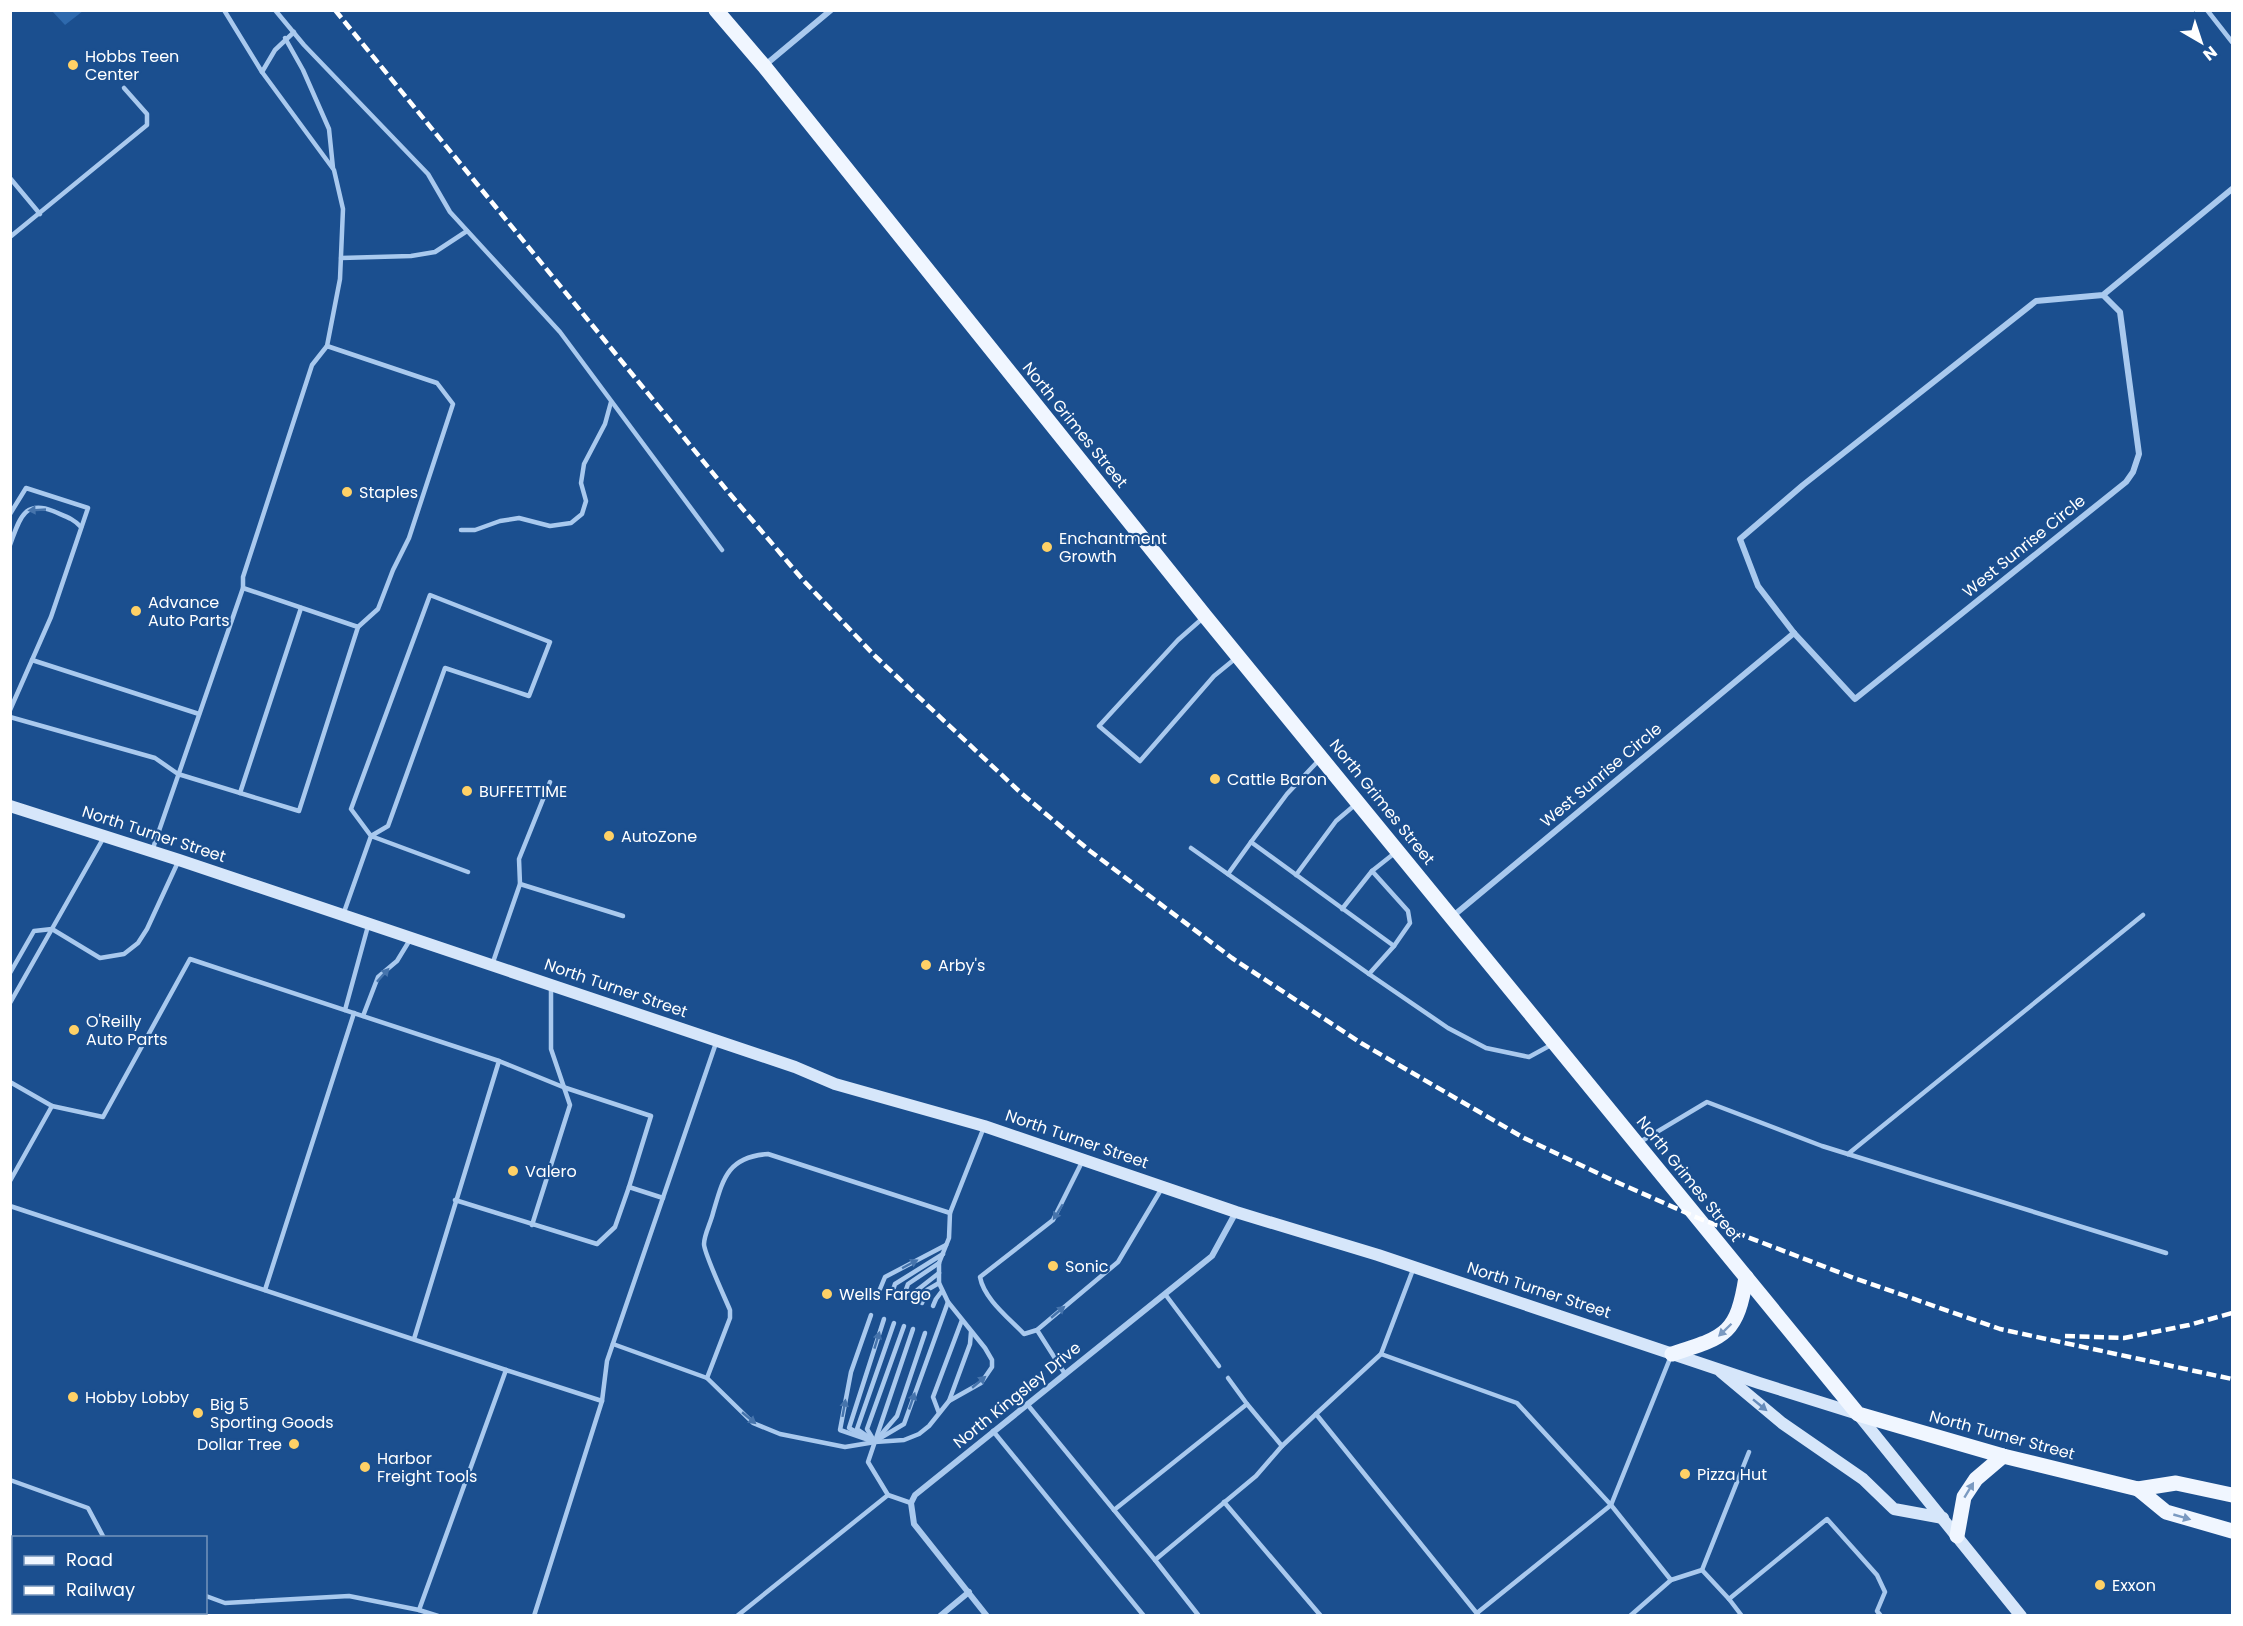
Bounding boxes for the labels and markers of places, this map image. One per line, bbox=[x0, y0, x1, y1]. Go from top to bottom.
place label: Hobbs Teen Center bbox=[85, 45, 179, 86]
marker: Hobbs Teen Center bbox=[66, 58, 80, 72]
place label: Staples bbox=[359, 481, 418, 504]
marker: Staples bbox=[340, 485, 354, 499]
place label: Enchantment Growth bbox=[1059, 527, 1167, 568]
marker: Enchantment Growth bbox=[1040, 540, 1054, 554]
place label: Advance Auto Parts bbox=[148, 591, 230, 632]
marker: Advance Auto Parts bbox=[129, 604, 143, 618]
place label: Cattle Baron bbox=[1227, 768, 1327, 791]
marker: Cattle Baron bbox=[1208, 772, 1222, 786]
place label: BUFFETTIME bbox=[479, 780, 567, 803]
marker: BUFFETTIME bbox=[460, 784, 474, 798]
place label: AutoZone bbox=[621, 825, 697, 848]
marker: AutoZone bbox=[602, 829, 616, 843]
place label: Arby's bbox=[938, 954, 985, 977]
marker: Arby's bbox=[919, 958, 933, 972]
place label: O'Reilly Auto Parts bbox=[86, 1010, 168, 1051]
marker: O'Reilly Auto Parts bbox=[67, 1023, 81, 1037]
place label: Valero bbox=[525, 1160, 577, 1183]
marker: Valero bbox=[506, 1164, 520, 1178]
place label: Sonic bbox=[1065, 1255, 1109, 1278]
marker: Sonic bbox=[1046, 1259, 1060, 1273]
place label: Wells Fargo bbox=[839, 1283, 931, 1306]
marker: Wells Fargo bbox=[820, 1287, 834, 1301]
place label: Hobby Lobby bbox=[85, 1386, 189, 1409]
marker: Hobby Lobby bbox=[66, 1390, 80, 1404]
place label: Big 5 Sporting Goods bbox=[210, 1393, 334, 1434]
marker: Big 5 Sporting Goods bbox=[191, 1406, 205, 1420]
place label: Dollar Tree bbox=[197, 1433, 282, 1456]
marker: Dollar Tree bbox=[287, 1437, 301, 1451]
place label: Harbor Freight Tools bbox=[377, 1447, 477, 1488]
marker: Harbor Freight Tools bbox=[358, 1460, 372, 1474]
place label: Pizza Hut bbox=[1697, 1463, 1767, 1486]
marker: Pizza Hut bbox=[1678, 1467, 1692, 1481]
place label: Exxon bbox=[2112, 1574, 2156, 1597]
marker: Exxon bbox=[2093, 1578, 2107, 1592]

